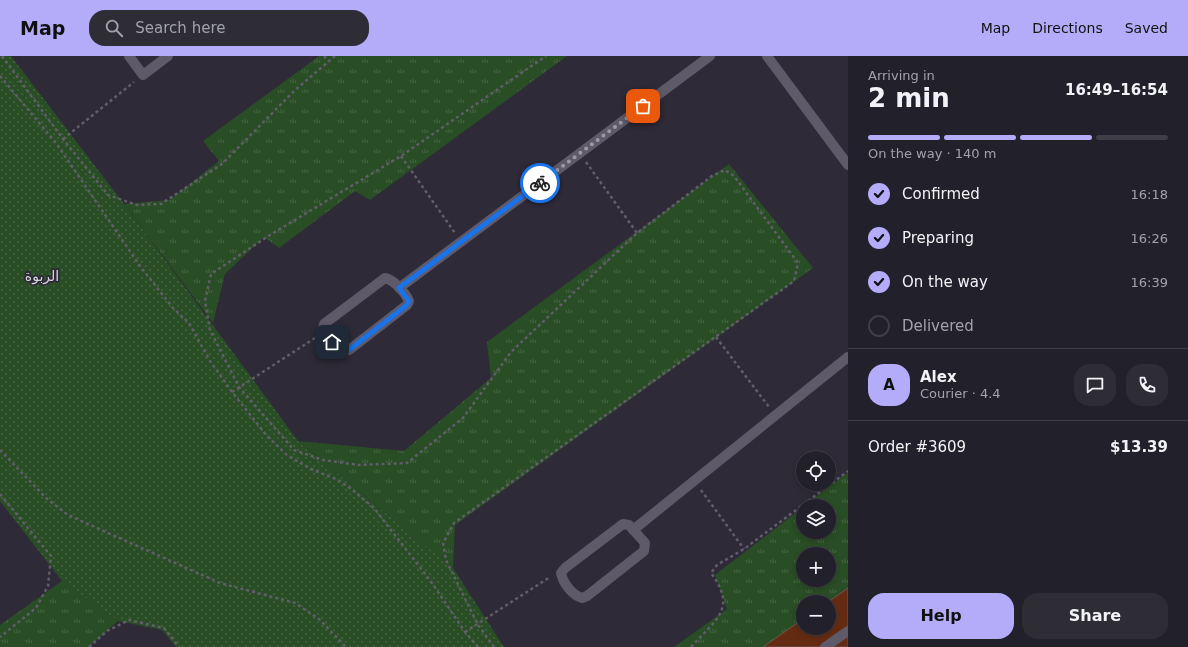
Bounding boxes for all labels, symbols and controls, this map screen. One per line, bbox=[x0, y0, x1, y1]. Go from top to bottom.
search box bbox=[89, 10, 369, 46]
text: Map bbox=[20, 17, 65, 39]
icon: search bbox=[103, 17, 125, 39]
text: Search here bbox=[135, 19, 225, 37]
text: Map bbox=[981, 20, 1010, 36]
text: Directions bbox=[1032, 20, 1103, 36]
text: Saved bbox=[1125, 20, 1168, 36]
text: Arriving in bbox=[868, 68, 935, 83]
text: 16:49–16:54 bbox=[1065, 81, 1168, 99]
text: 2 min bbox=[868, 83, 950, 113]
pin bbox=[626, 89, 660, 123]
icon: bag bbox=[632, 95, 654, 117]
text: On the way · 140 m bbox=[868, 146, 996, 161]
courier bbox=[520, 163, 560, 203]
icon: bike bbox=[529, 172, 551, 194]
icon: check bbox=[868, 183, 890, 205]
text: Confirmed bbox=[902, 185, 980, 203]
text: 16:18 bbox=[1131, 187, 1168, 202]
icon: check bbox=[868, 227, 890, 249]
text: Preparing bbox=[902, 229, 974, 247]
text: 16:26 bbox=[1131, 231, 1168, 246]
district label: الربوة bbox=[25, 268, 59, 285]
icon: check bbox=[868, 271, 890, 293]
text: On the way bbox=[902, 273, 988, 291]
text: 16:39 bbox=[1131, 275, 1168, 290]
text: Delivered bbox=[902, 317, 974, 335]
pin bbox=[315, 325, 349, 359]
icon: home bbox=[321, 331, 343, 353]
button: chat bbox=[1074, 364, 1116, 406]
button: phone bbox=[1126, 364, 1168, 406]
text: Alex bbox=[920, 368, 957, 386]
text: A bbox=[883, 376, 895, 394]
text: Courier · 4.4 bbox=[920, 386, 1001, 401]
text: Order #3609 bbox=[868, 438, 966, 456]
text: $13.39 bbox=[1110, 438, 1168, 456]
map controls bbox=[796, 451, 836, 635]
button: locate bbox=[796, 451, 836, 491]
button: layers bbox=[796, 499, 836, 539]
button: + bbox=[796, 547, 836, 587]
button: Help bbox=[868, 593, 1014, 639]
button: Share bbox=[1022, 593, 1168, 639]
button: − bbox=[796, 595, 836, 635]

